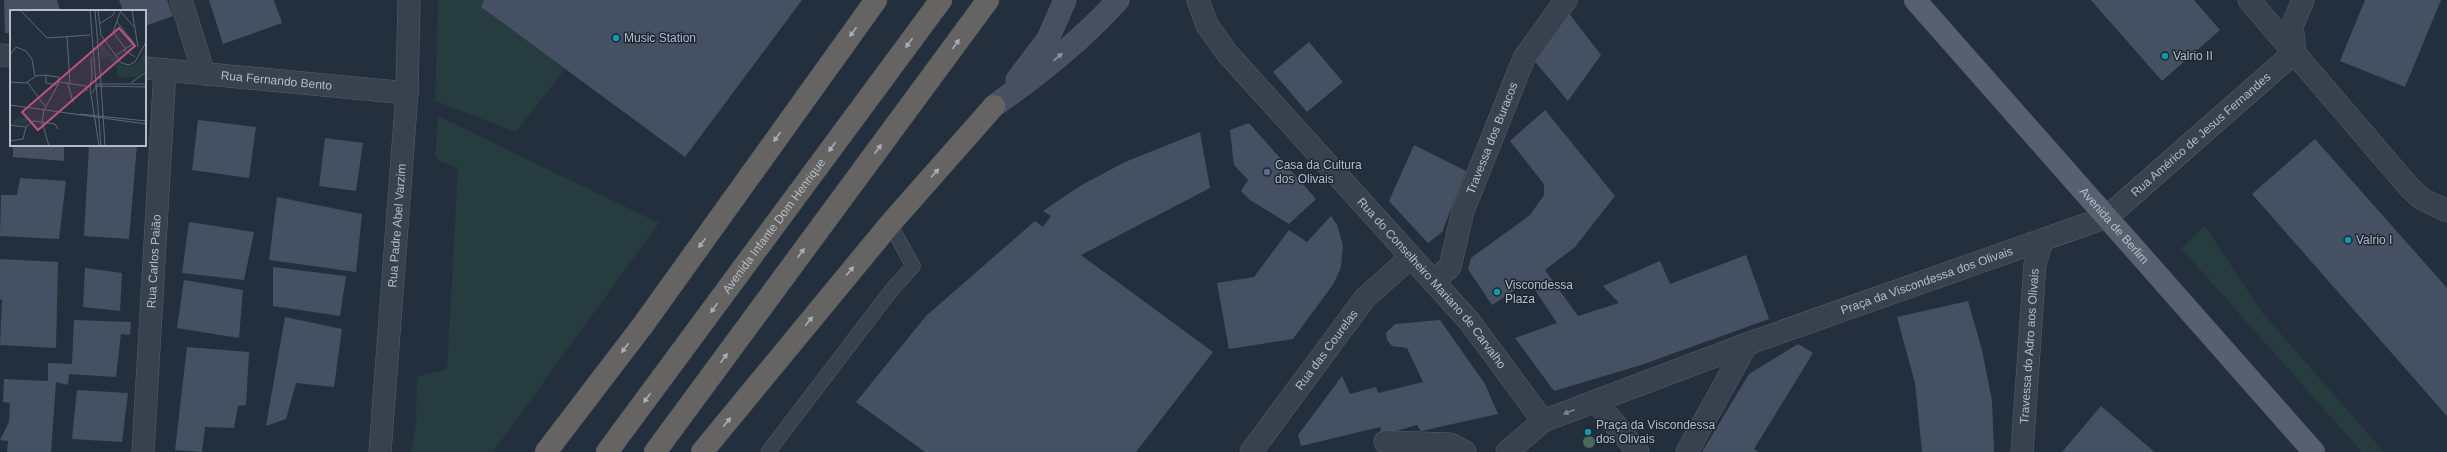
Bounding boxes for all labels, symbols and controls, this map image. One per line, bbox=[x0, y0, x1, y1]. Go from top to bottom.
inset map bbox=[10, 10, 146, 146]
one-way arrow bbox=[849, 26, 857, 37]
place label: Music Station bbox=[624, 31, 696, 45]
marker: Music Station bbox=[611, 33, 621, 43]
one-way arrow bbox=[905, 37, 914, 48]
one-way arrow bbox=[951, 39, 959, 49]
place label: Valrio II bbox=[2173, 49, 2213, 63]
marker: Valrio II bbox=[2160, 51, 2170, 61]
one-way arrow bbox=[1053, 53, 1064, 62]
street label: Rua Fernando Bento bbox=[220, 68, 333, 93]
street label: Rua Américo de Jesus Fernandes bbox=[2128, 70, 2273, 200]
street label: Travessa dos Buracos bbox=[1464, 80, 1521, 196]
one-way arrow bbox=[773, 132, 781, 143]
one-way arrow bbox=[828, 142, 836, 153]
one-way arrow bbox=[874, 143, 883, 154]
street label: Avenida Infante Dom Henrique bbox=[720, 156, 829, 296]
place label: Casa da Cultura dos Olivais bbox=[1275, 158, 1362, 186]
street label: Rua Padre Abel Varzim bbox=[385, 163, 409, 288]
one-way arrow bbox=[930, 167, 939, 178]
marker: Casa da Cultura dos Olivais bbox=[1262, 167, 1272, 177]
street label: Avenida de Berlim bbox=[2077, 185, 2152, 267]
street label: Rua do Conselheiro Mariano de Carvalho bbox=[1354, 195, 1509, 372]
street label: Rua Carlos Paião bbox=[144, 214, 164, 309]
place label: Valrio I bbox=[2356, 233, 2392, 247]
marker: Valrio I bbox=[2343, 235, 2353, 245]
one-way arrow bbox=[698, 238, 706, 248]
street label: Praça da Viscondessa dos Olivais bbox=[1839, 244, 2015, 317]
one-way arrow bbox=[797, 248, 805, 259]
one-way arrow bbox=[845, 266, 854, 277]
street label: Travessa do Adro aos Olivais bbox=[2017, 268, 2042, 424]
place label: Viscondessa Plaza bbox=[1505, 278, 1573, 306]
marker: Viscondessa Plaza bbox=[1492, 287, 1502, 297]
one-way arrow bbox=[709, 303, 718, 314]
street label: Rua das Courelas bbox=[1292, 307, 1361, 393]
one-way arrow bbox=[804, 315, 813, 326]
one-way arrow bbox=[621, 343, 629, 353]
one-way arrow bbox=[720, 353, 728, 363]
one-way arrow bbox=[643, 393, 651, 403]
one-way arrow bbox=[1562, 409, 1574, 415]
one-way arrow bbox=[722, 416, 731, 427]
place label: Praça da Viscondessa dos Olivais bbox=[1596, 418, 1716, 446]
marker: Praça da Viscondessa dos Olivais bbox=[1583, 427, 1593, 437]

